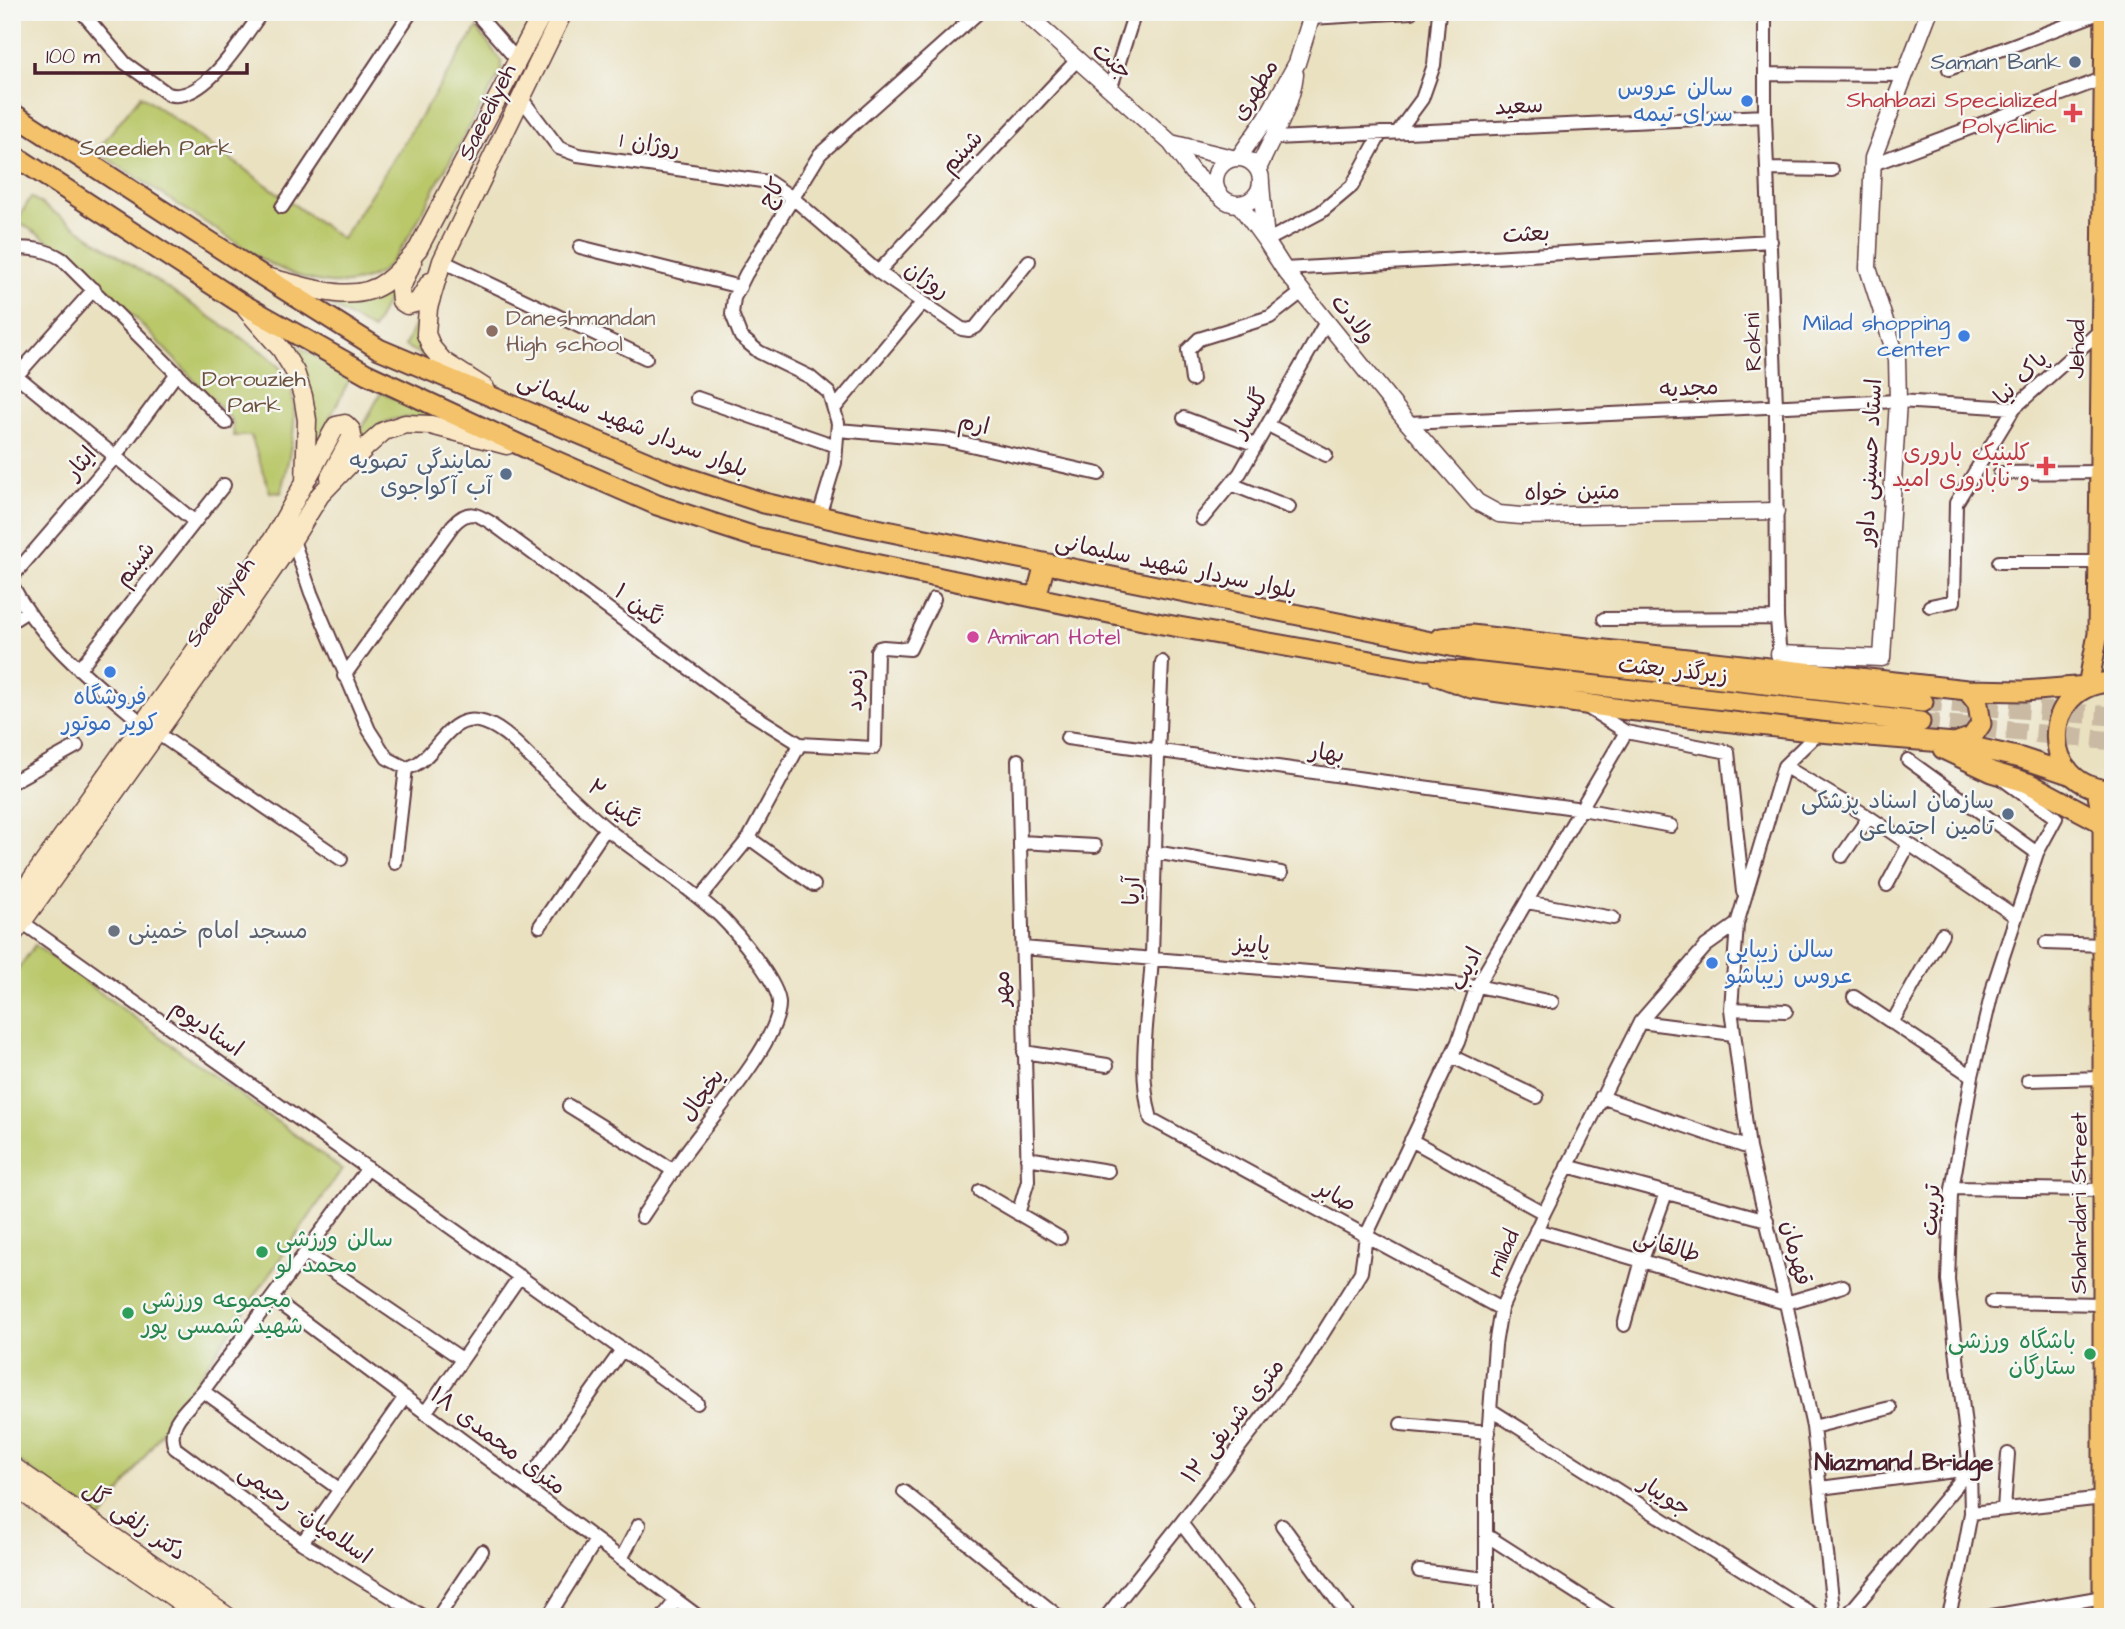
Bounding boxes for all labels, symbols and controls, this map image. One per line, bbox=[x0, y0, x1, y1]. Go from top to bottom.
scale bar bbox=[35, 32, 247, 76]
street label: جنت bbox=[1085, 34, 1139, 88]
text: 100 m bbox=[46, 42, 101, 71]
place label: Saman Bank bbox=[1931, 46, 2061, 78]
street label: مطهری bbox=[1224, 53, 1286, 127]
marker: Saman Bank bbox=[2067, 54, 2083, 70]
street label: Saeediyeh bbox=[450, 58, 525, 166]
place label: سالن عروس سرای تیمه bbox=[1618, 72, 1733, 130]
place label: Shahbazi Specialized Polyclinic bbox=[1847, 84, 2057, 143]
street label: سعید bbox=[1494, 89, 1544, 123]
marker: سالن عروس سرای تیمه bbox=[1739, 93, 1755, 109]
marker: Shahbazi Specialized Polyclinic bbox=[2063, 103, 2083, 123]
street label: شبنم bbox=[934, 123, 991, 182]
street label: روژان 1 bbox=[618, 124, 682, 164]
park label: Saeedieh Park bbox=[80, 132, 232, 164]
street label: کاج bbox=[750, 172, 794, 214]
street label: بعثت bbox=[1501, 217, 1551, 251]
street label: روژان bbox=[898, 253, 956, 307]
street label: ولادت bbox=[1323, 287, 1383, 351]
place label: Daneshmandan High school bbox=[506, 302, 656, 361]
place label: Milad shopping center bbox=[1803, 307, 1950, 365]
street label: Rokni bbox=[1736, 312, 1770, 372]
street label: Jehad bbox=[2060, 319, 2094, 379]
marker: Daneshmandan High school bbox=[484, 323, 500, 339]
marker: Milad shopping center bbox=[1956, 328, 1972, 344]
street label: پاک نیا bbox=[1987, 344, 2055, 412]
park label: Dorouzieh Park bbox=[202, 363, 307, 421]
street label: بلوار سردار شهید سلیمانی bbox=[513, 364, 753, 486]
street label: مجدیه bbox=[1659, 370, 1719, 406]
street label: استاد حسینی داور bbox=[1850, 378, 1890, 548]
street label: گلسار bbox=[1222, 383, 1277, 445]
street label: ارم bbox=[955, 405, 993, 444]
place label: کلینیک باروری و ناباروری امید bbox=[1892, 437, 2030, 495]
street label: ایثار bbox=[56, 440, 104, 488]
place label: نمایندگی تصویه آب آکواجوی bbox=[349, 445, 493, 503]
marker: کلینیک باروری و ناباروری امید bbox=[2036, 456, 2056, 476]
marker: نمایندگی تصویه آب آکواجوی bbox=[498, 466, 514, 482]
street label: متین خواه bbox=[1524, 475, 1620, 509]
street label: بلوار سردار شهید سلیمانی bbox=[1052, 525, 1300, 607]
street label: شبنم bbox=[107, 535, 164, 594]
street label: Saeediyeh bbox=[177, 550, 264, 654]
street label: نگین ۱ bbox=[607, 576, 671, 634]
place label: Amiran Hotel bbox=[987, 621, 1120, 653]
marker: Amiran Hotel bbox=[965, 629, 981, 645]
street label: زیرگذر بعثت bbox=[1616, 648, 1730, 692]
marker: فروشگاه کویر موتور bbox=[102, 664, 118, 680]
street label: زمرد bbox=[839, 668, 871, 712]
place label: فروشگاه کویر موتور bbox=[60, 681, 158, 739]
street label: بهار bbox=[1305, 734, 1347, 771]
street label: نگین ۲ bbox=[580, 772, 648, 836]
place label: سازمان اسناد پزشکی تامین اجتماعی bbox=[1801, 785, 1994, 843]
marker: سازمان اسناد پزشکی تامین اجتماعی bbox=[2000, 806, 2016, 822]
street label: آریا bbox=[1116, 875, 1148, 906]
place label: مسجد امام خمینی bbox=[128, 915, 308, 948]
marker: مسجد امام خمینی bbox=[106, 923, 122, 939]
street label: پاییز bbox=[1231, 927, 1271, 963]
place label: سالن زیبایی عروس زیباشو bbox=[1724, 934, 1854, 992]
street label: ادیب bbox=[1441, 942, 1491, 996]
marker: سالن زیبایی عروس زیباشو bbox=[1704, 955, 1720, 971]
street label: مهر bbox=[986, 970, 1018, 1008]
street label: استادیوم bbox=[164, 991, 250, 1066]
street label: یخچال bbox=[672, 1062, 732, 1128]
street label: Shahrdari Street bbox=[2063, 1111, 2095, 1294]
street label: صابر bbox=[1308, 1171, 1362, 1220]
street label: تربیت bbox=[1913, 1183, 1949, 1237]
street label: قهرمان bbox=[1773, 1217, 1819, 1289]
street label: طالقانی bbox=[1630, 1221, 1704, 1271]
place label: سالن ورزشی محمد لو bbox=[275, 1223, 393, 1281]
street label: milad bbox=[1479, 1224, 1528, 1282]
marker: سالن ورزشی محمد لو bbox=[254, 1244, 270, 1260]
place label: مجموعه ورزشی شهید شمسی پور bbox=[140, 1284, 303, 1342]
marker: مجموعه ورزشی شهید شمسی پور bbox=[120, 1305, 136, 1321]
place label: باشگاه ورزشی ستارگان bbox=[1948, 1325, 2076, 1383]
marker: باشگاه ورزشی ستارگان bbox=[2082, 1346, 2098, 1362]
street label: ۱۲ متری شریفی bbox=[1174, 1352, 1292, 1490]
street label: ۱۸ متری محمدی bbox=[423, 1379, 573, 1503]
district label: Niazmand Bridge bbox=[1814, 1446, 1994, 1481]
street label: اسلامیان- رحیمی bbox=[232, 1456, 378, 1572]
street label: جویبار bbox=[1631, 1466, 1697, 1524]
street label: دکتر زلفی گل bbox=[76, 1474, 192, 1568]

